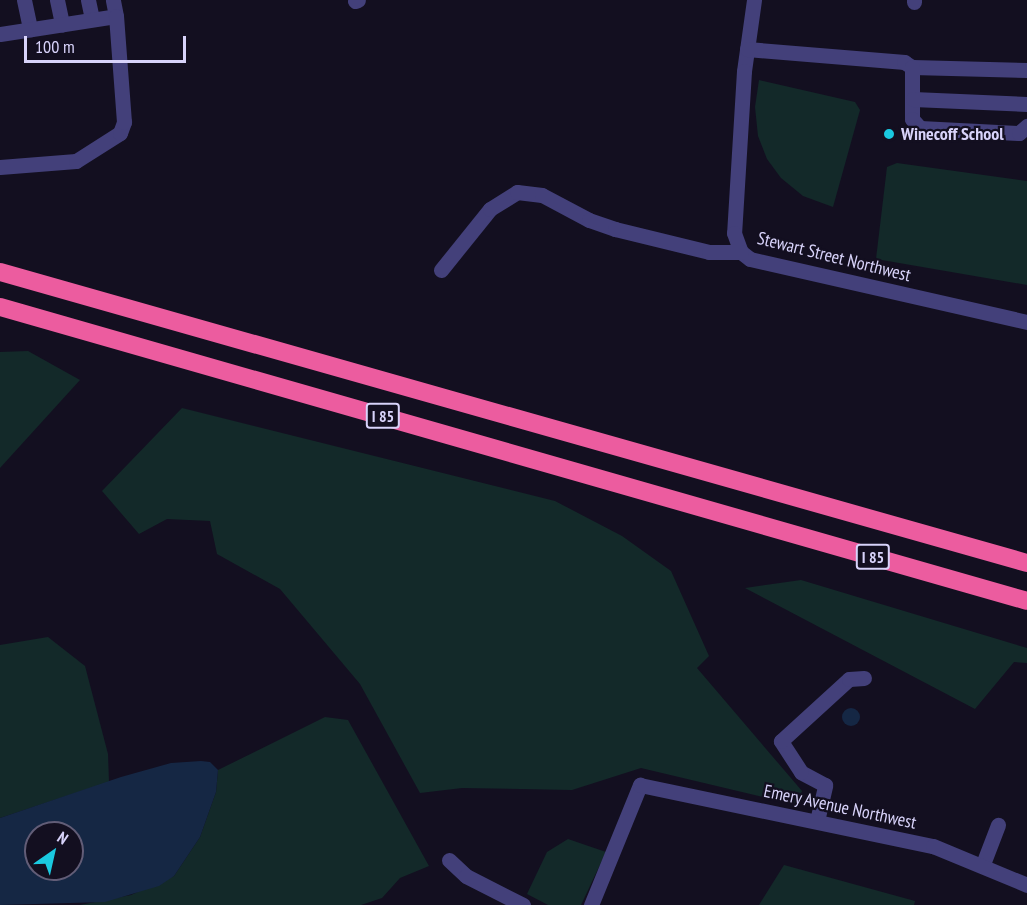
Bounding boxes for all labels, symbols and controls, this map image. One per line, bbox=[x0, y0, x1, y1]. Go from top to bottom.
scale bar bbox=[27, 24, 189, 62]
text: 100 m bbox=[35, 35, 75, 58]
place label: Winecoff School bbox=[901, 123, 1004, 145]
marker: Winecoff School bbox=[882, 127, 896, 141]
street label: Stewart Street Northwest bbox=[755, 227, 913, 287]
road number: I 85 bbox=[365, 403, 401, 429]
road number: I 85 bbox=[855, 544, 891, 570]
street label: Emery Avenue Northwest bbox=[761, 780, 919, 834]
north arrow bbox=[24, 821, 84, 881]
text: N bbox=[54, 827, 72, 848]

